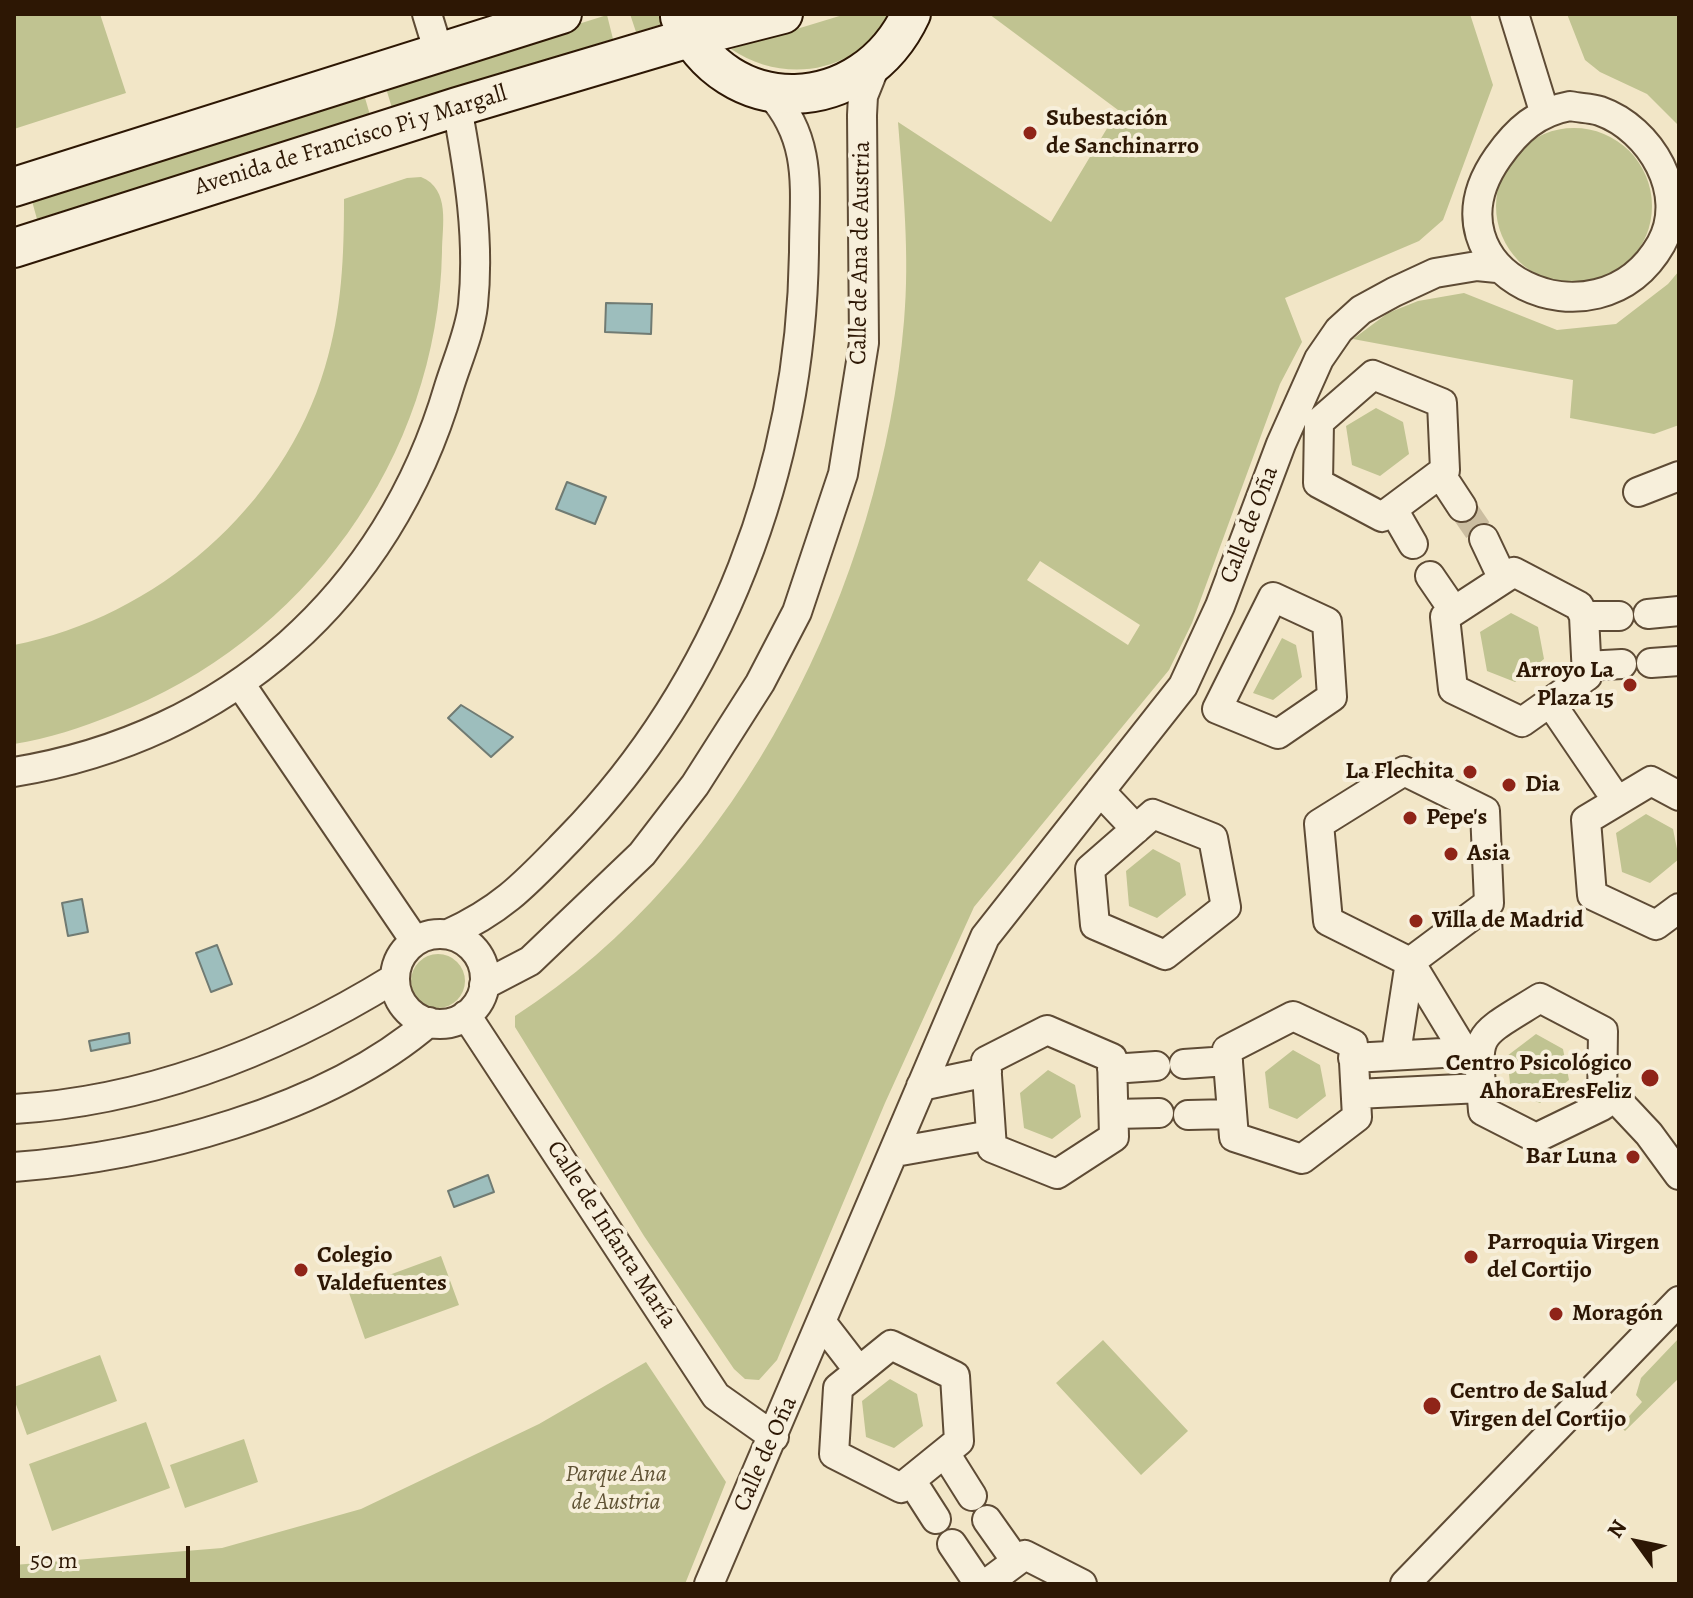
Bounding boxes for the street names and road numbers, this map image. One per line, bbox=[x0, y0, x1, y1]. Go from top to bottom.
street label: Avenida de Francisco Pi y Margall bbox=[191, 80, 511, 202]
street label: Calle de Ana de Austria bbox=[845, 141, 877, 365]
street label: Calle de Oña bbox=[1214, 462, 1286, 588]
street label: Calle de Infanta María bbox=[540, 1136, 682, 1334]
street label: Calle de Oña bbox=[728, 1392, 804, 1516]

